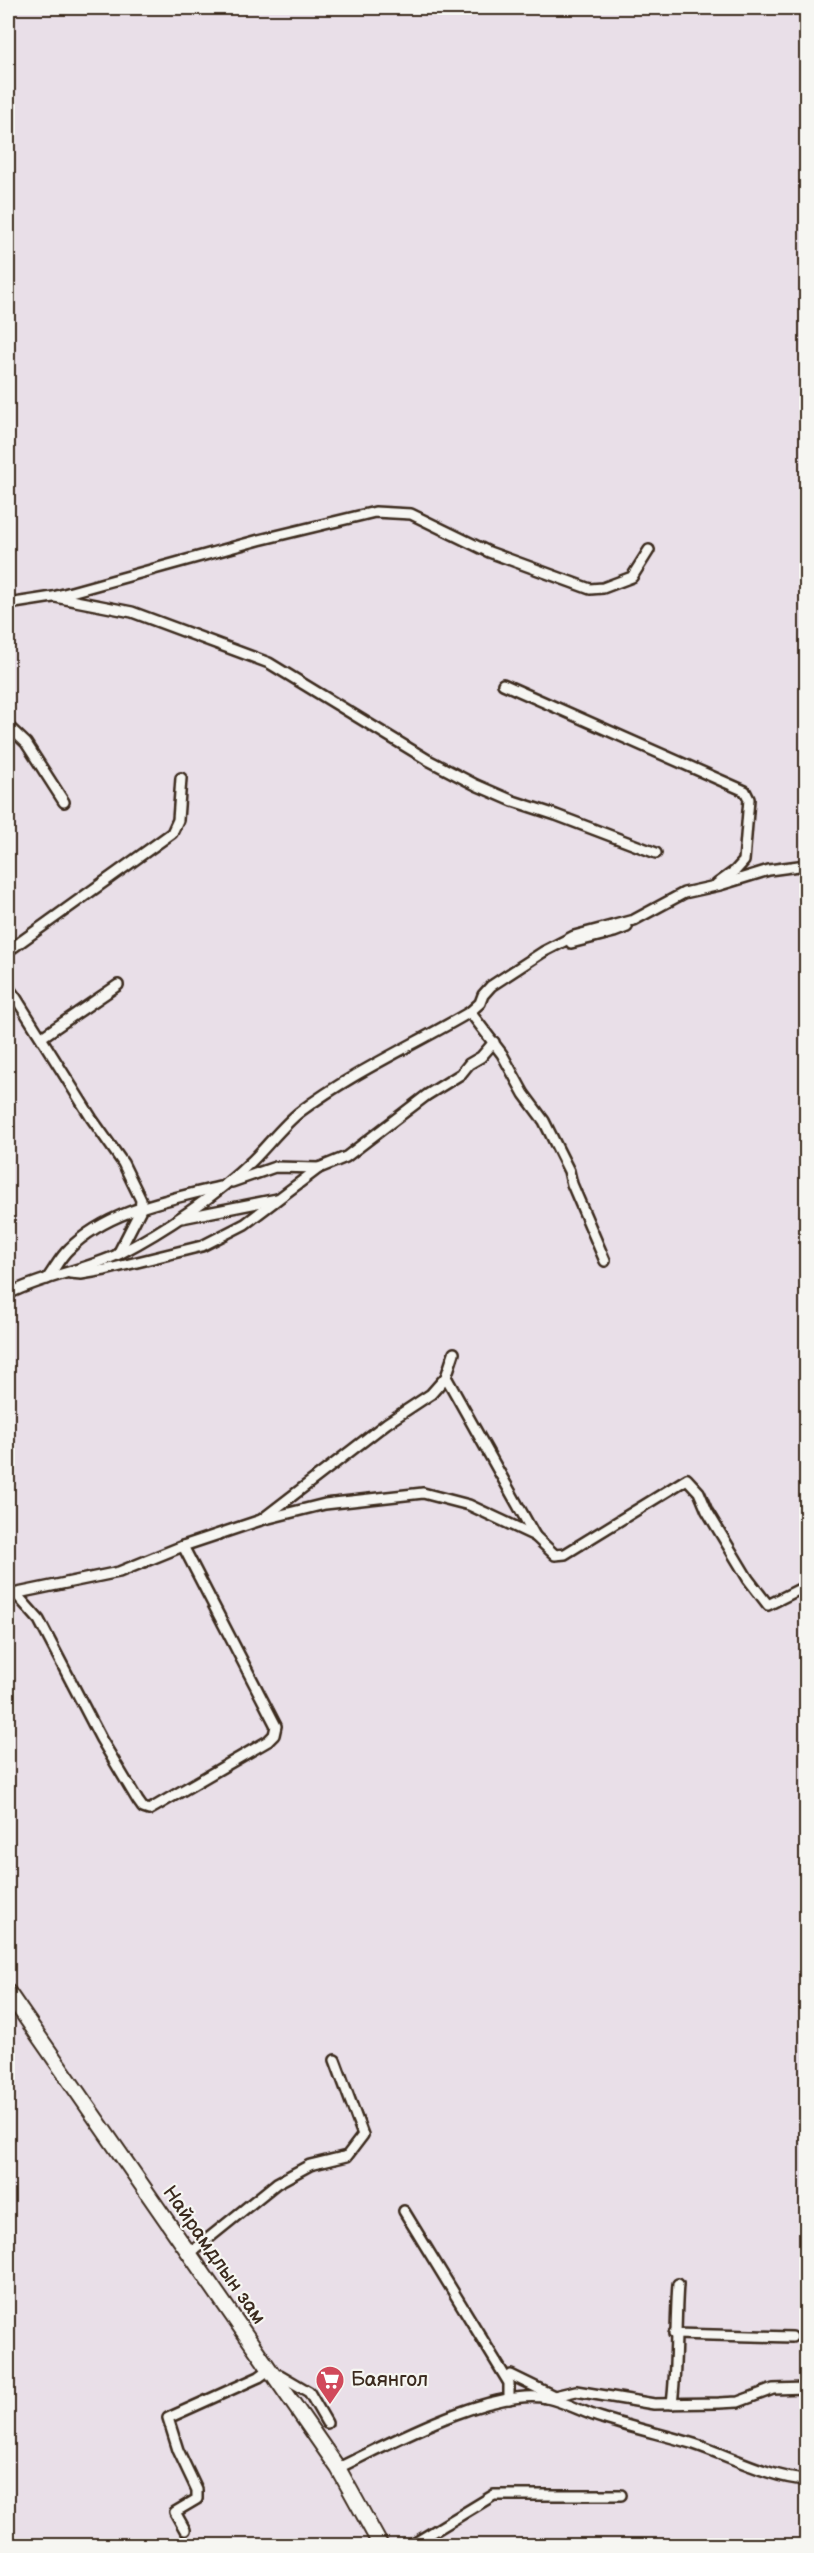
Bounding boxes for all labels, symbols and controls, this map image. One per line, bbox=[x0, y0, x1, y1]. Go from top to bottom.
street label: Найрамдлын зам bbox=[157, 2181, 271, 2329]
supermarket icon: Баянгол bbox=[314, 2364, 346, 2406]
place label: Баянгол bbox=[351, 2368, 428, 2392]

